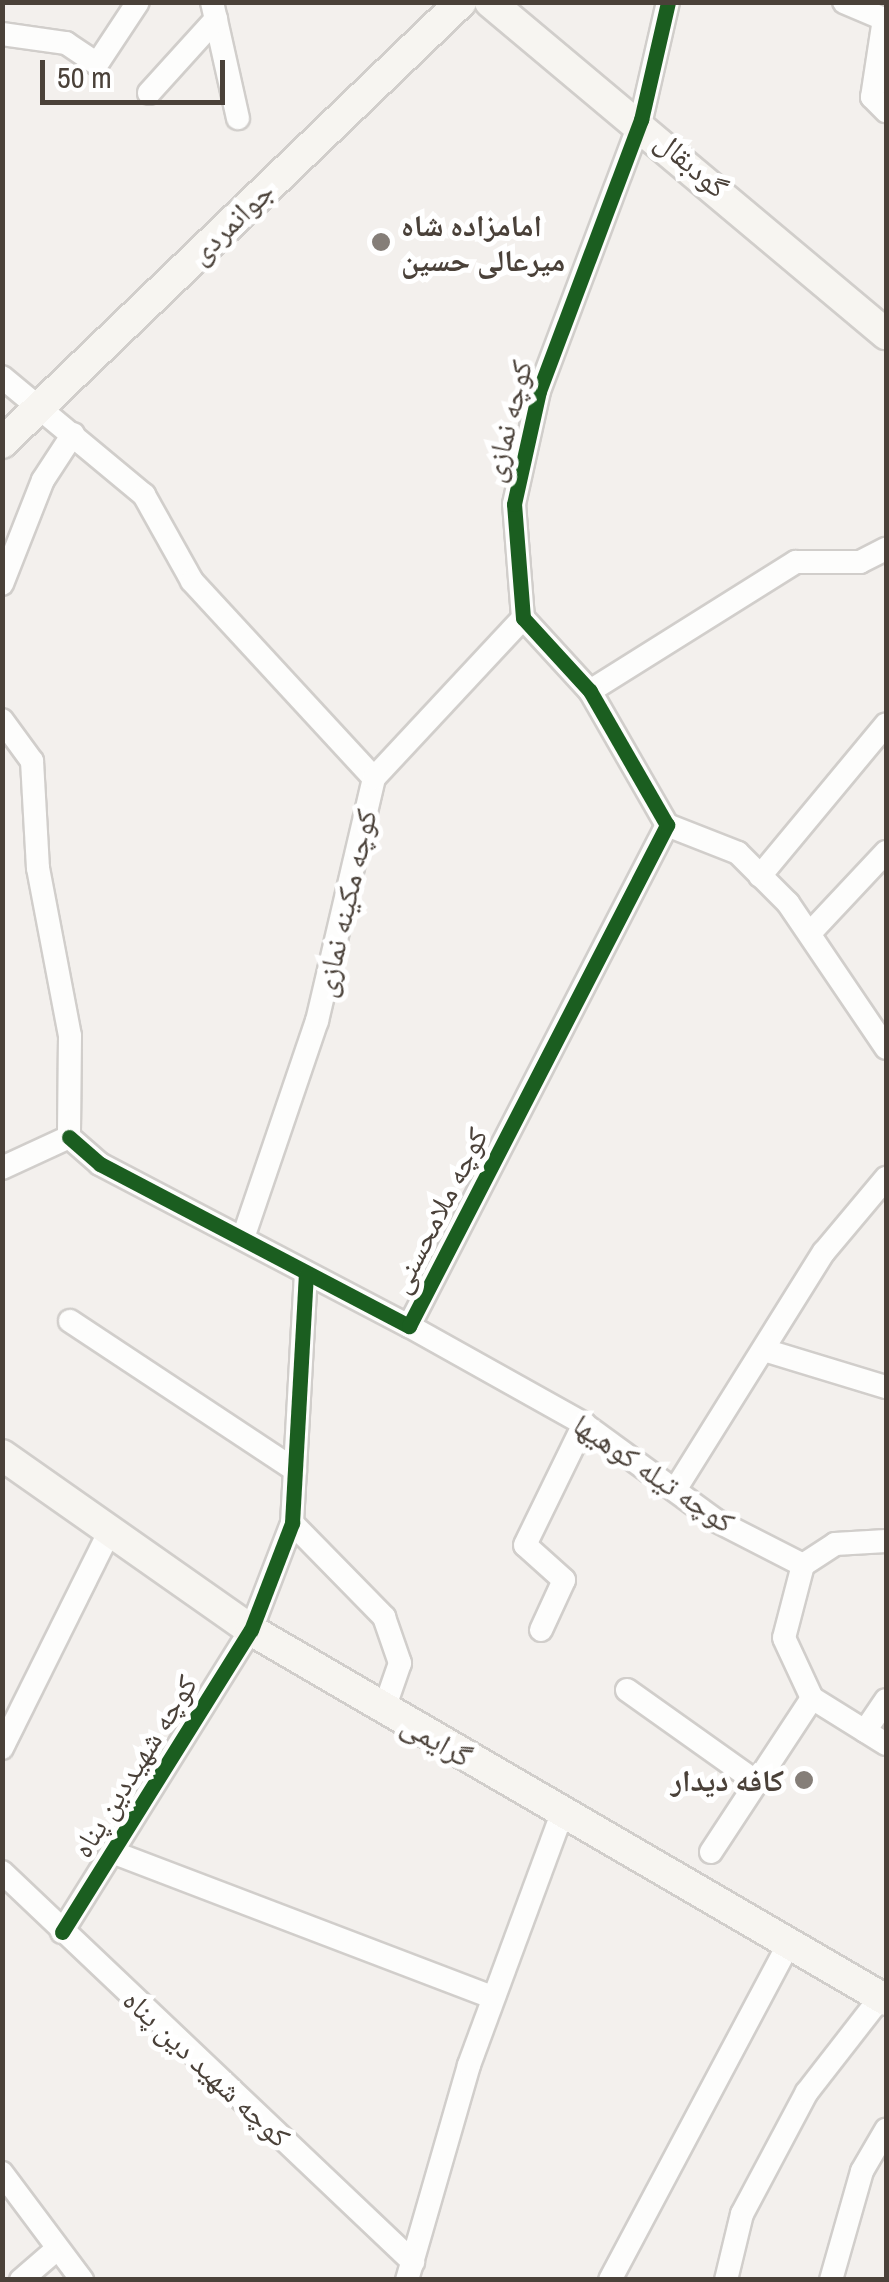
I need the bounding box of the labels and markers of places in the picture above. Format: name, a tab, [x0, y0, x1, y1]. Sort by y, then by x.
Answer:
place label: امامزاده شاه میرعالی حسین	[401, 207, 565, 278]
marker: امامزاده شاه میرعالی حسین	[370, 231, 392, 253]
place label: کافه دیدار	[671, 1762, 784, 1798]
marker: کافه دیدار	[793, 1769, 815, 1791]

